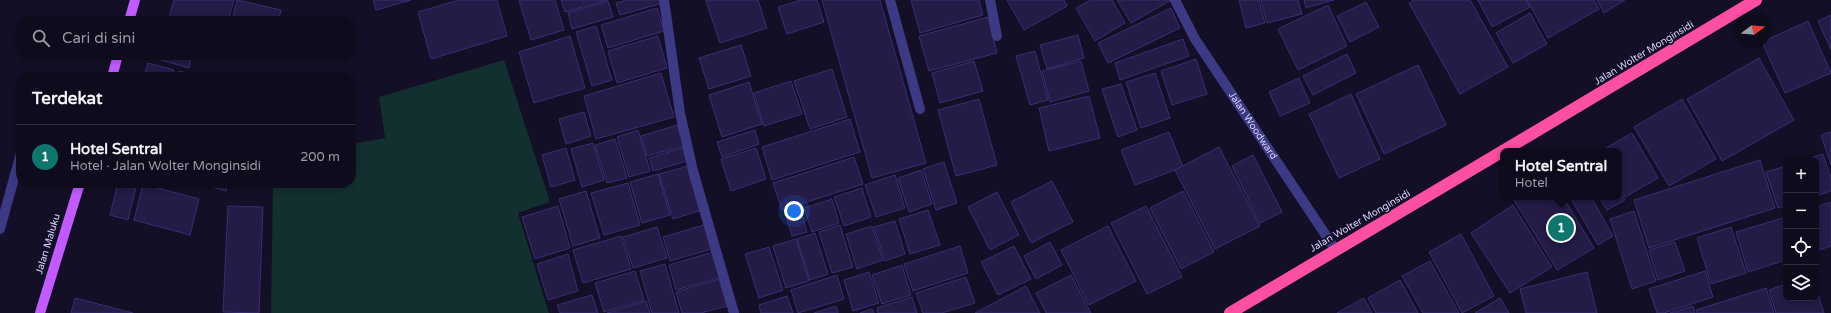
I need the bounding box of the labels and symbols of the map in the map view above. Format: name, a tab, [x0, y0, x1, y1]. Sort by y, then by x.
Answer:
north arrow	[1735, 12, 1771, 48]
street label: Jalan Wolter Monginsidi	[1592, 19, 1696, 87]
street label: Jalan Woodward	[1226, 90, 1280, 162]
street label: Jalan Wolter Monginsidi	[1308, 187, 1412, 255]
your location	[784, 201, 804, 221]
street label: Jalan Maluku	[33, 212, 63, 276]
pin: 1	[1548, 213, 1574, 243]

